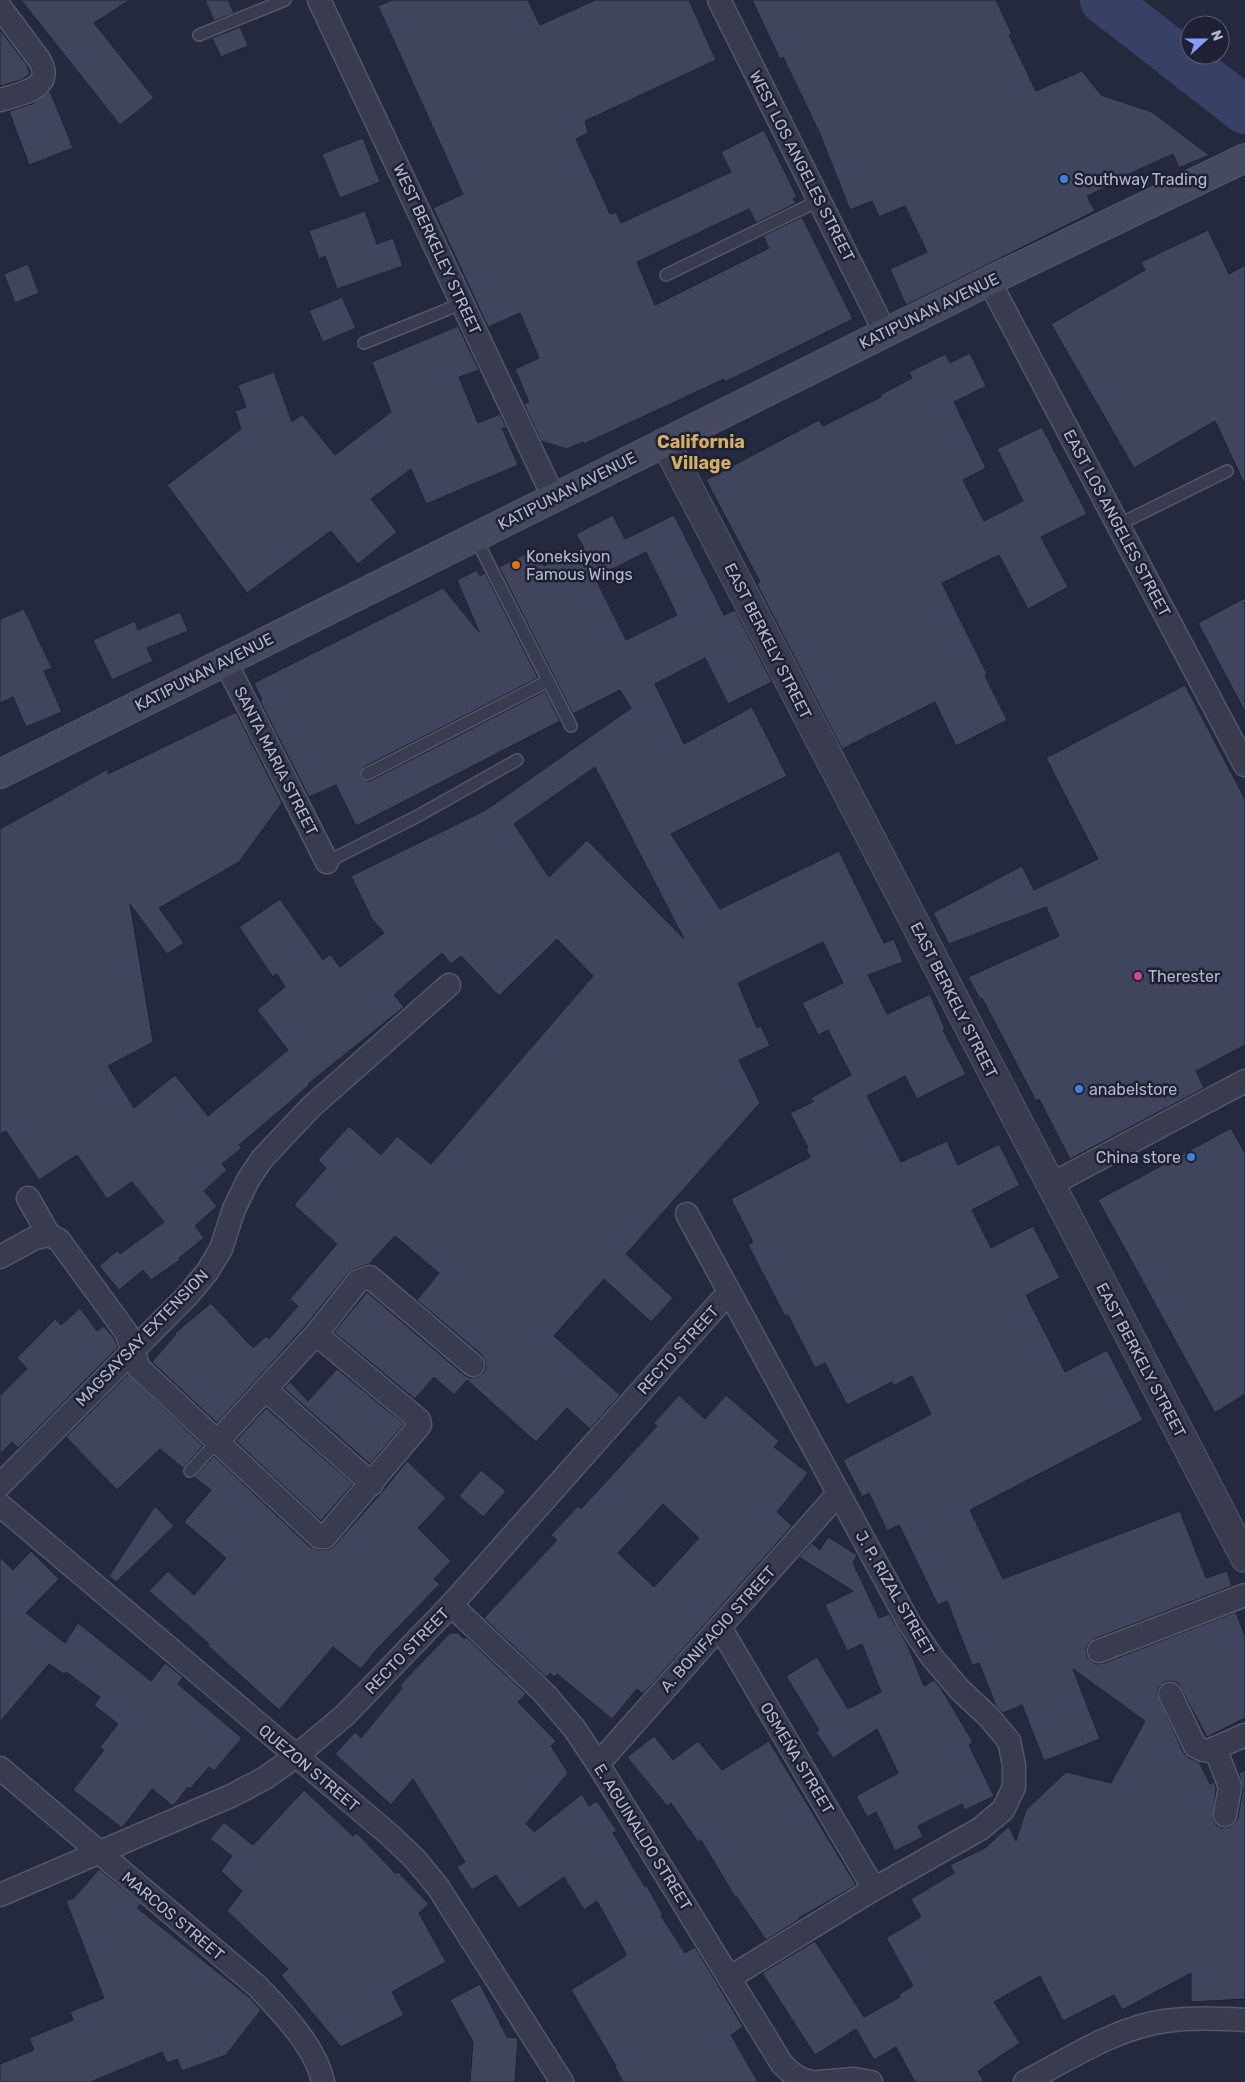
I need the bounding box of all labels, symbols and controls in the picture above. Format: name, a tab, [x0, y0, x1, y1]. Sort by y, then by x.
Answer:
north arrow	[1180, 15, 1230, 65]
text: N	[1207, 28, 1226, 43]
street label: WEST LOS ANGELES STREET	[746, 67, 858, 265]
street label: WEST BERKELEY STREET	[389, 161, 485, 337]
place label: Southway Trading	[1074, 170, 1207, 189]
marker: Southway Trading	[1058, 173, 1070, 185]
street label: KATIPUNAN AVENUE	[856, 269, 1002, 353]
street label: EAST LOS ANGELES STREET	[1059, 426, 1175, 620]
district label: California Village	[657, 431, 745, 474]
street label: KATIPUNAN AVENUE	[495, 448, 639, 534]
place label: Koneksiyon Famous Wings	[526, 547, 633, 584]
marker: Koneksiyon Famous Wings	[510, 559, 522, 571]
street label: EAST BERKELY STREET	[720, 560, 816, 722]
street label: KATIPUNAN AVENUE	[132, 629, 276, 715]
street label: SANTA MARIA STREET	[230, 683, 322, 839]
street label: EAST BERKELY STREET	[906, 919, 1002, 1081]
place label: Therester	[1148, 967, 1220, 986]
marker: Therester	[1132, 970, 1144, 982]
place label: anabelstore	[1089, 1080, 1177, 1099]
marker: anabelstore	[1073, 1083, 1085, 1095]
place label: China store	[1096, 1148, 1181, 1167]
marker: China store	[1185, 1151, 1197, 1163]
street label: MAGSAYSAY EXTENSION	[72, 1266, 212, 1410]
street label: EAST BERKELY STREET	[1092, 1279, 1190, 1441]
street label: RECTO STREET	[633, 1302, 723, 1398]
street label: J. P. RIZAL STREET	[852, 1527, 938, 1659]
street label: A. BONIFACIO STREET	[656, 1562, 780, 1696]
street label: RECTO STREET	[361, 1604, 453, 1698]
street label: OSMEÑA STREET	[756, 1699, 838, 1817]
street label: QUEZON STREET	[255, 1720, 363, 1816]
street label: E. AGUINALDO STREET	[590, 1760, 696, 1914]
street label: MARCOS STREET	[118, 1868, 228, 1964]

